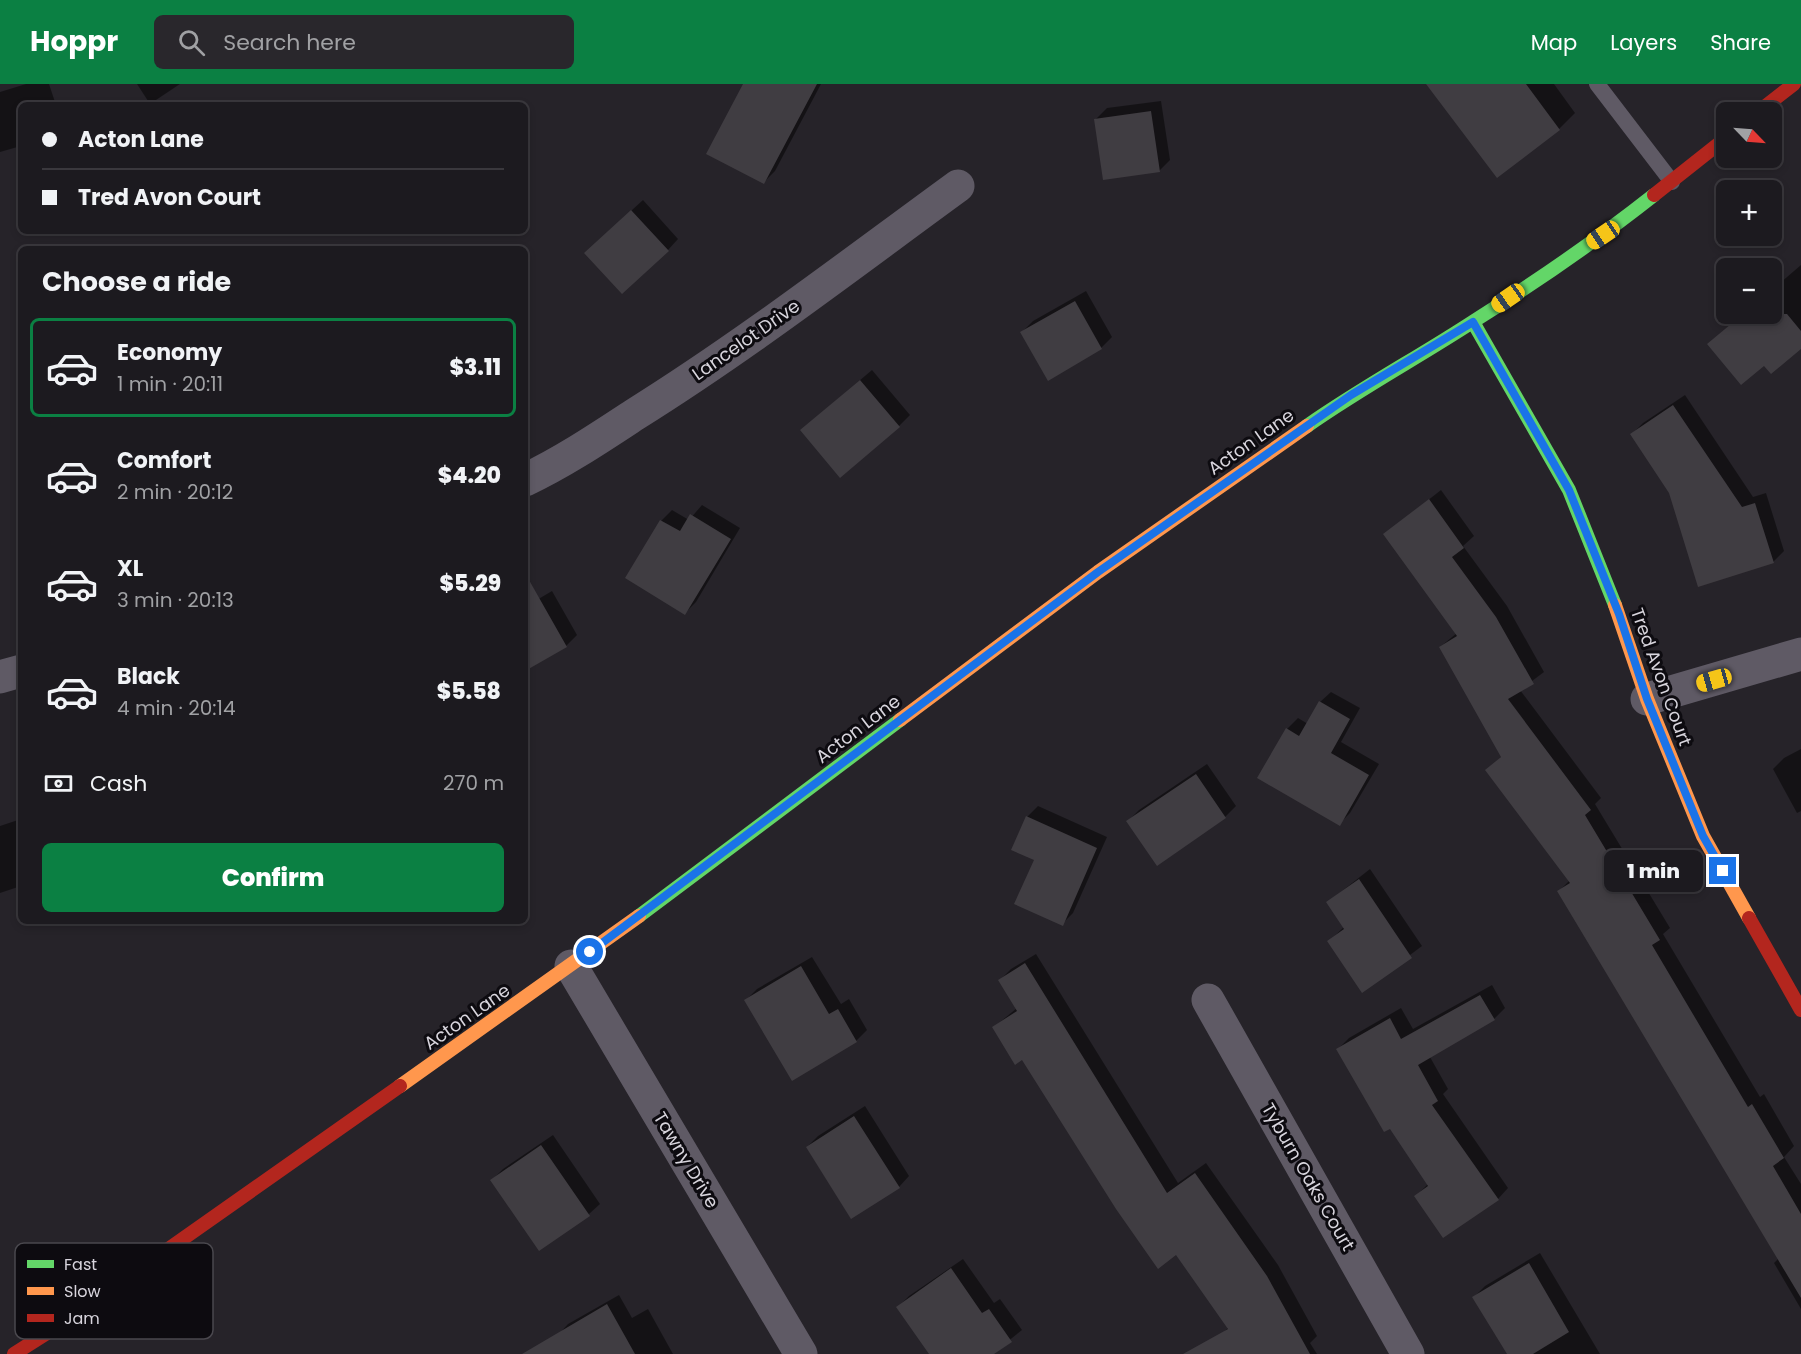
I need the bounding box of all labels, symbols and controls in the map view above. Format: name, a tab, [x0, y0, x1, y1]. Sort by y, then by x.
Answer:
search box	[154, 15, 574, 69]
text: Hoppr	[30, 22, 118, 61]
icon: search	[175, 26, 208, 59]
text: Search here	[223, 27, 356, 58]
text: Map	[1531, 28, 1577, 57]
text: Layers	[1610, 28, 1677, 57]
text: Share	[1710, 28, 1771, 57]
north arrow	[1716, 102, 1782, 168]
map controls	[1716, 102, 1782, 324]
text: Acton Lane	[78, 124, 204, 155]
button: +	[1716, 180, 1782, 246]
text: Tred Avon Court	[78, 182, 261, 213]
car	[1583, 217, 1623, 253]
button: −	[1716, 258, 1782, 324]
text: Choose a ride	[42, 263, 231, 300]
car	[1488, 280, 1528, 316]
street label: Lancelot Drive	[687, 293, 804, 386]
text: Economy	[117, 337, 222, 368]
icon: car	[45, 341, 99, 395]
text: $3.11	[449, 352, 501, 383]
text: 1 min · 20:11	[117, 370, 223, 398]
street label: Acton Lane	[1203, 403, 1299, 481]
text: Comfort	[117, 445, 211, 476]
icon: car	[45, 449, 99, 503]
text: $4.20	[438, 460, 501, 491]
text: 2 min · 20:12	[117, 478, 233, 506]
text: XL	[117, 553, 143, 584]
icon: car	[45, 557, 99, 611]
text: $5.29	[440, 568, 501, 599]
text: 3 min · 20:13	[117, 586, 234, 614]
street label: Tred Avon Court	[1625, 604, 1698, 749]
text: Black	[117, 661, 180, 692]
icon: car	[45, 665, 99, 719]
car	[1694, 666, 1734, 694]
text: $5.58	[437, 676, 501, 707]
street label: Acton Lane	[810, 688, 905, 769]
text: 4 min · 20:14	[117, 694, 235, 722]
icon: cash	[42, 767, 75, 800]
text: Cash	[90, 768, 147, 799]
text: 270 m	[443, 769, 504, 797]
button: Confirm	[42, 843, 504, 912]
callout: 1 min	[1603, 850, 1702, 892]
text: 1 min	[1627, 857, 1680, 885]
route end	[1709, 857, 1736, 884]
route start	[576, 938, 603, 965]
street label: Acton Lane	[419, 978, 515, 1056]
street label: Tyburn Oaks Court	[1256, 1098, 1361, 1255]
street label: Tawny Drive	[648, 1107, 725, 1213]
legend	[15, 1243, 213, 1339]
text: Fast	[64, 1253, 97, 1276]
text: Slow	[64, 1280, 101, 1303]
text: Jam	[64, 1307, 100, 1330]

